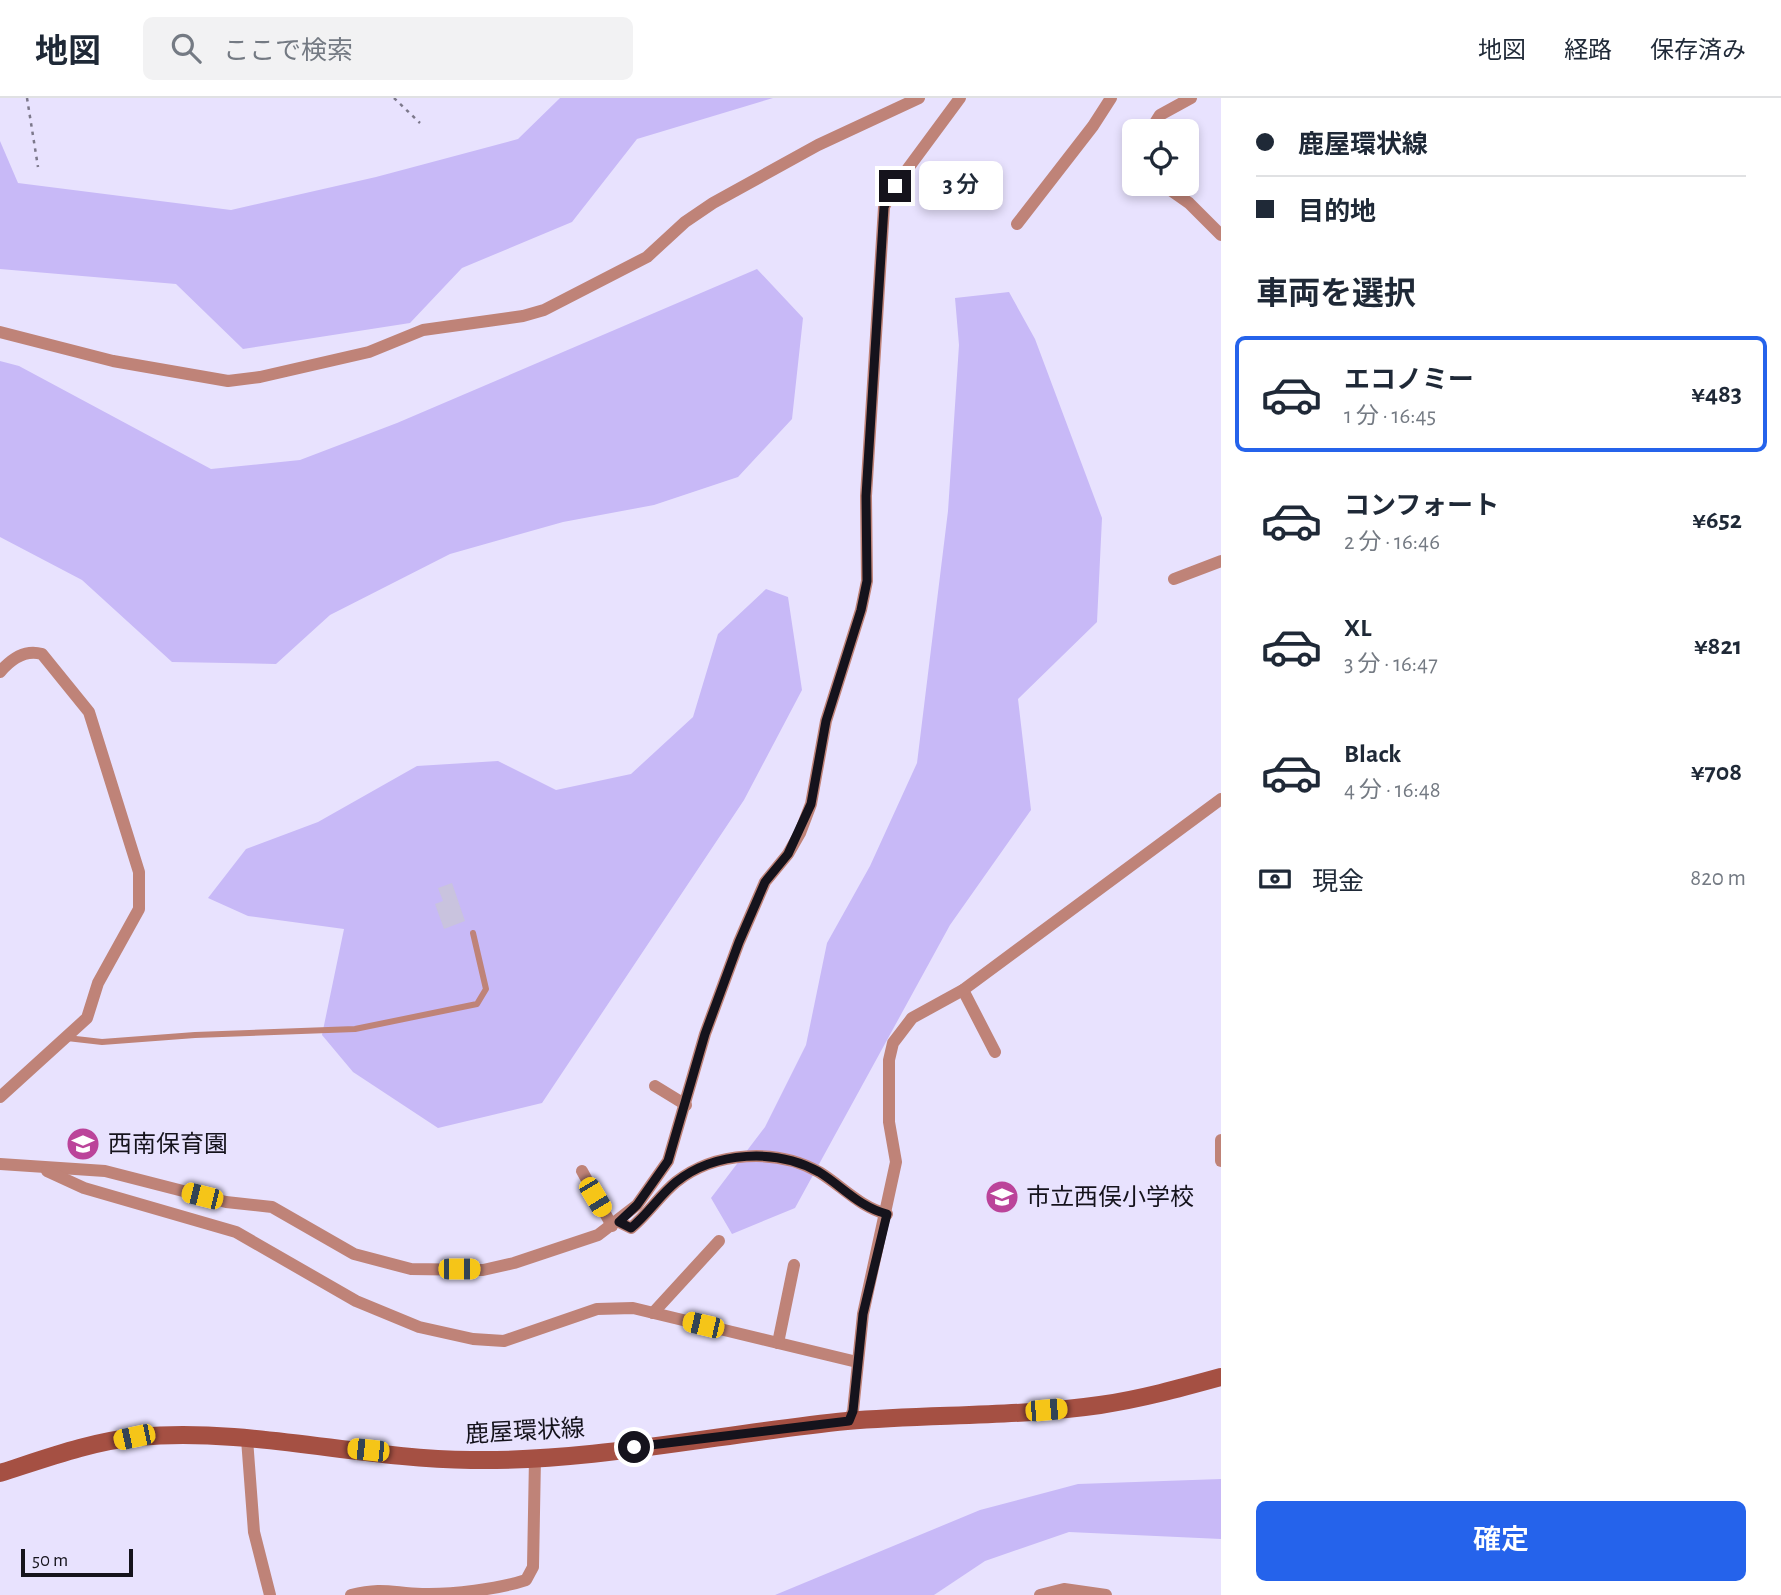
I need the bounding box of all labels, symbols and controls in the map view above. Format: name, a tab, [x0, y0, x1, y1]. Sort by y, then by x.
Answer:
search box	[143, 17, 633, 80]
icon: search	[167, 29, 205, 67]
text: 地図	[35, 36, 101, 69]
text: ここで検索	[223, 38, 353, 64]
text: 地図	[1478, 39, 1526, 63]
text: 経路	[1564, 39, 1612, 63]
text: 保存済み	[1650, 39, 1746, 63]
map controls	[1122, 119, 1199, 196]
button: locate	[1122, 119, 1199, 196]
text: 鹿屋環状線	[1298, 132, 1428, 158]
callout: 3 分	[920, 162, 1004, 210]
route end	[879, 170, 911, 202]
text: 3 分	[943, 174, 979, 197]
text: 目的地	[1298, 199, 1376, 225]
text: 車両を選択	[1256, 278, 1416, 310]
icon: car	[1260, 363, 1323, 426]
text: エコノミー	[1344, 367, 1474, 393]
text: ¥483	[1691, 381, 1742, 407]
text: 1 分 · 16:45	[1344, 405, 1436, 428]
icon: car	[1260, 489, 1323, 552]
text: コンフォート	[1344, 493, 1499, 519]
text: ¥652	[1692, 507, 1742, 533]
text: 2 分 · 16:46	[1344, 531, 1440, 554]
icon: car	[1260, 615, 1323, 678]
text: XL	[1344, 615, 1371, 641]
text: ¥821	[1694, 633, 1742, 659]
text: 3 分 · 16:47	[1344, 653, 1438, 676]
icon: car	[1260, 741, 1323, 804]
text: Black	[1344, 741, 1401, 767]
text: ¥708	[1691, 759, 1742, 785]
text: 4 分 · 16:48	[1344, 779, 1441, 802]
icon: cash	[1256, 860, 1294, 898]
text: 820 m	[1690, 867, 1746, 890]
text: 現金	[1312, 869, 1364, 895]
school or university icon: 西南保育園	[64, 1125, 102, 1163]
place label: 西南保育園	[108, 1131, 228, 1157]
car	[576, 1174, 615, 1220]
school or university icon: 市立西俣小学校	[983, 1178, 1021, 1216]
car	[180, 1181, 225, 1211]
place label: 市立西俣小学校	[1026, 1184, 1194, 1210]
car	[439, 1259, 481, 1280]
car	[681, 1310, 726, 1340]
car	[1025, 1398, 1068, 1422]
street label: 鹿屋環状線	[464, 1415, 586, 1447]
car	[112, 1422, 157, 1452]
route start	[618, 1431, 650, 1463]
car	[347, 1437, 390, 1463]
button: 確定	[1256, 1501, 1746, 1581]
scale bar	[21, 1546, 133, 1578]
text: 50 m	[32, 1551, 68, 1570]

